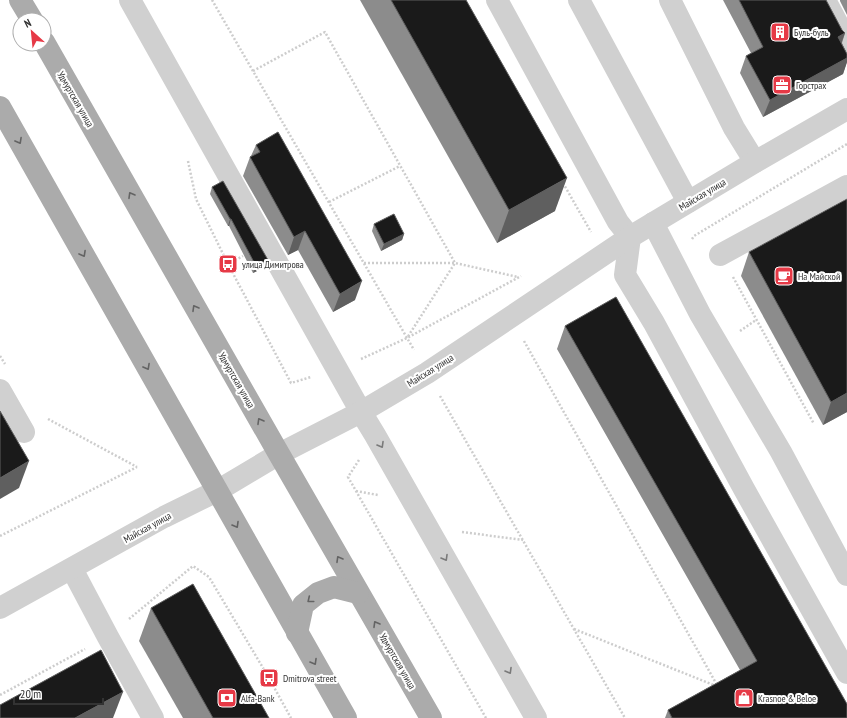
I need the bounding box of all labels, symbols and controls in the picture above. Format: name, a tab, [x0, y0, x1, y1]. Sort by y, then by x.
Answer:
north arrow	[12, 12, 52, 52]
text: N	[22, 15, 33, 31]
building icon: Буль-буль	[769, 21, 791, 43]
place label: Буль-буль	[794, 26, 829, 39]
street label: Удмуртская улица	[54, 69, 97, 129]
office icon: Горстрах	[771, 74, 793, 96]
place label: Горстрах	[796, 79, 826, 92]
one-way arrow	[15, 137, 22, 144]
street label: Майская улица	[676, 175, 728, 214]
one-way arrow	[128, 192, 135, 199]
one-way arrow	[79, 250, 86, 257]
bus stop icon: улица Димитрова	[217, 253, 239, 275]
place label: улица Димитрова	[242, 258, 304, 271]
cafe icon: На Майской	[773, 265, 795, 287]
place label: На Майской	[798, 270, 840, 283]
one-way arrow	[193, 305, 200, 312]
street label: Удмуртская улица	[215, 350, 258, 410]
street label: Майская улица	[404, 351, 456, 390]
one-way arrow	[142, 363, 150, 370]
one-way arrow	[257, 418, 264, 425]
one-way arrow	[376, 441, 383, 448]
street label: Майская улица	[121, 509, 173, 546]
one-way arrow	[231, 520, 239, 528]
one-way arrow	[440, 554, 447, 561]
one-way arrow	[336, 556, 343, 563]
one-way arrow	[307, 595, 314, 602]
one-way arrow	[374, 621, 381, 628]
street label: Удмуртская улица	[376, 631, 419, 691]
one-way arrow	[309, 658, 316, 665]
bus stop icon: Dmitrova street	[258, 667, 280, 689]
one-way arrow	[505, 667, 512, 674]
place label: Dmitrova street	[283, 672, 337, 685]
scale bar	[14, 680, 103, 706]
text: 20 m	[20, 686, 41, 701]
bank icon: Alfa-Bank	[216, 687, 238, 709]
shop icon: Krasnoe & Beloe	[733, 687, 755, 709]
place label: Alfa-Bank	[241, 692, 275, 705]
place label: Krasnoe & Beloe	[758, 692, 816, 705]

